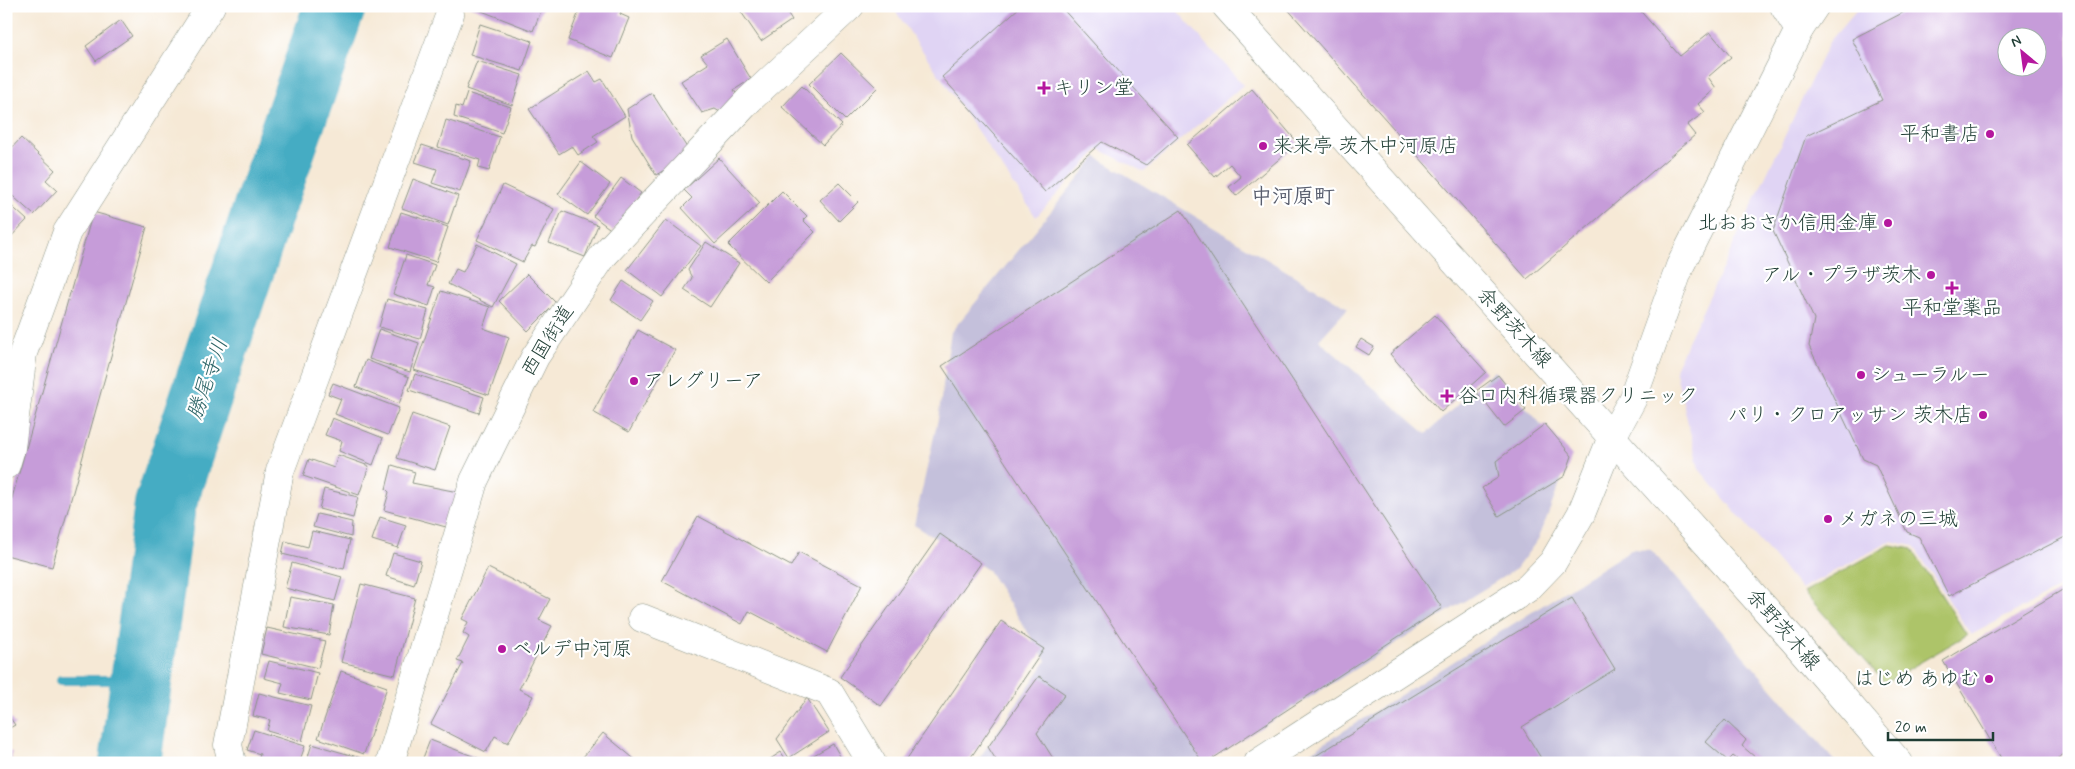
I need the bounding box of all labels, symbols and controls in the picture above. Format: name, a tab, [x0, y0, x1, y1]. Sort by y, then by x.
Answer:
north arrow	[1998, 28, 2048, 78]
text: N	[2008, 31, 2025, 52]
place label: キリン堂	[1054, 75, 1134, 102]
marker: キリン堂	[1038, 82, 1050, 94]
place label: 平和書店	[1900, 121, 1980, 148]
marker: 平和書店	[1984, 128, 1996, 140]
place label: 来来亭 茨木中河原店	[1273, 133, 1458, 160]
marker: 来来亭 茨木中河原店	[1257, 140, 1269, 152]
district label: 中河原町	[1251, 183, 1335, 211]
place label: 北おおさか信用金庫	[1698, 210, 1878, 237]
marker: 北おおさか信用金庫	[1882, 217, 1894, 229]
place label: アル・プラザ茨木	[1762, 262, 1921, 289]
marker: アル・プラザ茨木	[1925, 269, 1937, 281]
street label: 余野茨木線	[1471, 282, 1557, 374]
marker: 平和堂薬品	[1946, 282, 1958, 294]
place label: 平和堂薬品	[1902, 295, 2002, 322]
street label: 西国街道	[515, 300, 581, 382]
water label: 勝尾寺川	[181, 335, 235, 423]
place label: シューラルー	[1871, 362, 1990, 389]
place label: アレグリーア	[644, 368, 764, 395]
marker: シューラルー	[1855, 369, 1867, 381]
marker: アレグリーア	[628, 375, 640, 387]
place label: 谷口内科循環器クリニック	[1458, 383, 1698, 410]
marker: 谷口内科循環器クリニック	[1440, 389, 1454, 403]
place label: パリ・クロアッサン 茨木店	[1728, 402, 1973, 429]
marker: パリ・クロアッサン 茨木店	[1977, 409, 1989, 421]
place label: メガネの三城	[1838, 506, 1958, 533]
marker: メガネの三城	[1822, 513, 1834, 525]
street label: 余野茨木線	[1740, 583, 1826, 677]
place label: ベルデ中河原	[512, 636, 632, 663]
marker: ベルデ中河原	[496, 643, 508, 655]
place label: はじめ あゆむ	[1854, 666, 1979, 693]
marker: はじめ あゆむ	[1983, 673, 1995, 685]
scale bar	[1888, 709, 1992, 741]
text: 20 m	[1895, 718, 1927, 738]

